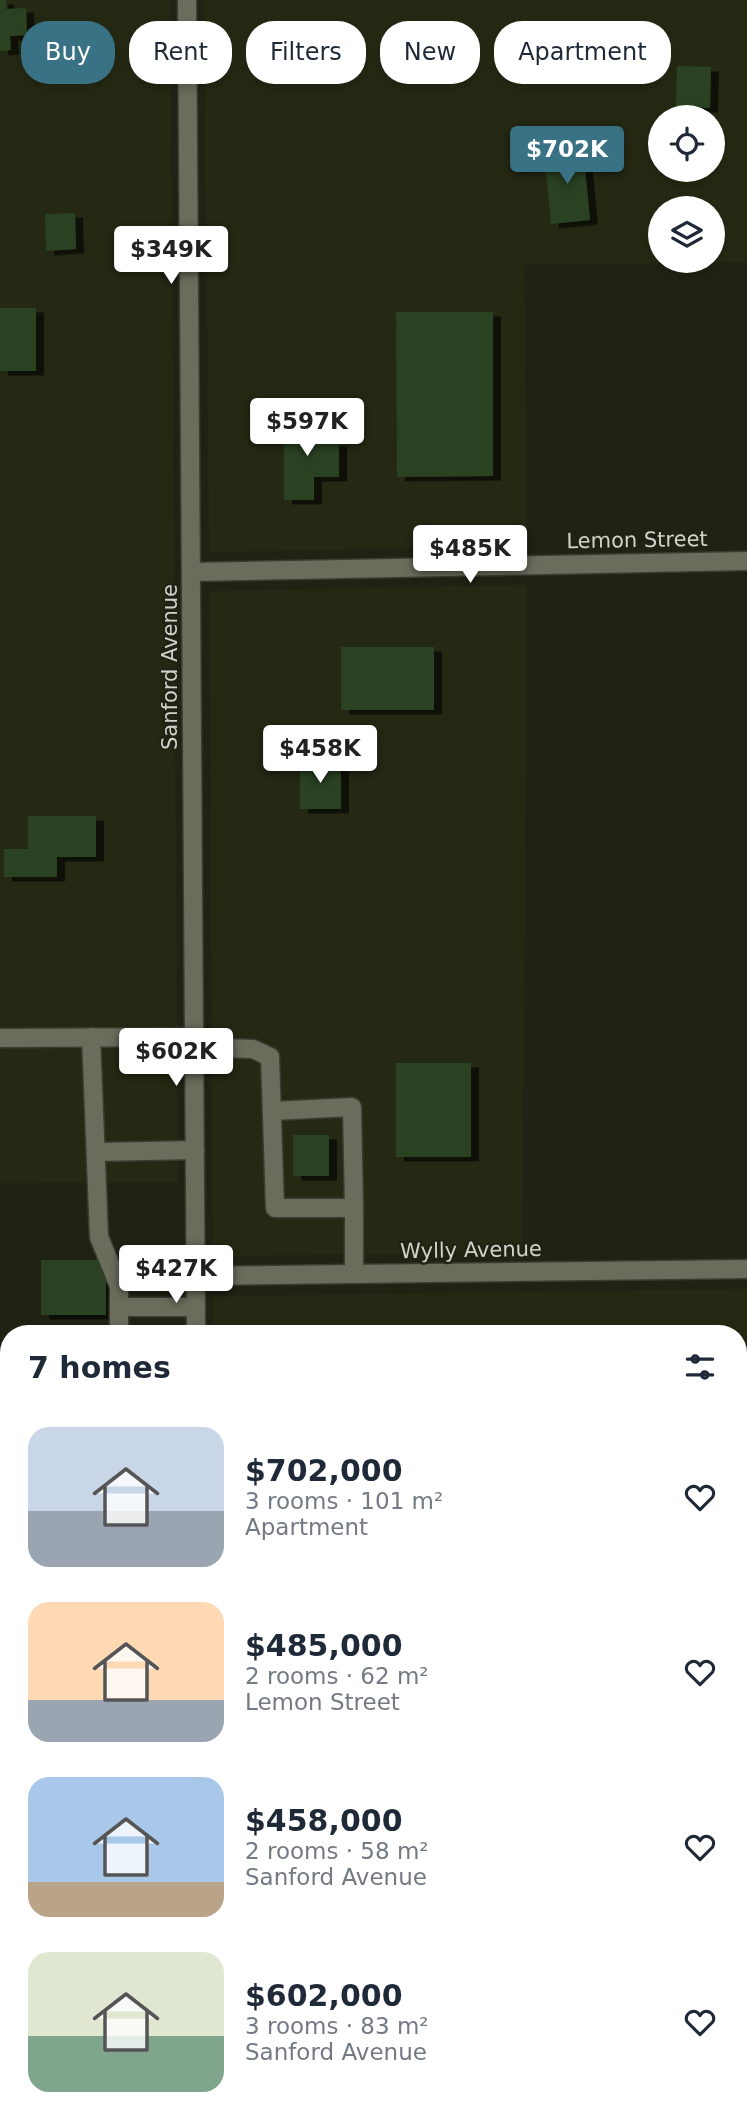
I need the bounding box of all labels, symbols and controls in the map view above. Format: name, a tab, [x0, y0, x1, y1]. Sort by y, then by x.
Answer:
chip: Buy	[21, 21, 115, 84]
chip: Rent	[129, 21, 232, 84]
chip: Filters	[246, 21, 366, 84]
chip: New	[380, 21, 480, 84]
chip: Apartment	[494, 21, 671, 84]
map controls	[648, 105, 725, 273]
button: locate	[648, 105, 725, 182]
pin: $702K	[518, 127, 616, 186]
text: $702K	[526, 136, 608, 162]
button: layers	[648, 196, 725, 273]
pin: $349K	[122, 226, 220, 286]
text: $349K	[130, 236, 212, 262]
pin: $597K	[258, 398, 356, 458]
text: $597K	[266, 408, 348, 434]
pin: $485K	[421, 526, 519, 585]
street label: Lemon Street	[566, 527, 708, 553]
text: $485K	[429, 535, 511, 561]
street label: Sanford Avenue	[158, 584, 182, 750]
pin: $458K	[271, 726, 369, 785]
text: $458K	[279, 735, 361, 761]
pin: $602K	[127, 1028, 225, 1088]
text: $602K	[135, 1038, 217, 1064]
street label: Wylly Avenue	[400, 1237, 542, 1263]
pin: $427K	[127, 1246, 225, 1305]
text: $427K	[135, 1255, 217, 1281]
icon: filters	[681, 1348, 719, 1386]
text: 7 homes	[28, 1350, 171, 1385]
text: $702,000	[245, 1453, 403, 1488]
icon: home	[84, 1455, 168, 1539]
icon: heart	[681, 1478, 719, 1516]
text: 3 rooms · 101 m²	[245, 1488, 443, 1514]
text: Apartment	[245, 1514, 368, 1540]
text: $485,000	[245, 1628, 403, 1663]
icon: home	[84, 1630, 168, 1714]
icon: heart	[681, 1653, 719, 1691]
text: 2 rooms · 62 m²	[245, 1663, 429, 1689]
text: Lemon Street	[245, 1689, 400, 1715]
text: $458,000	[245, 1803, 403, 1838]
icon: home	[84, 1805, 168, 1889]
icon: heart	[681, 1828, 719, 1866]
text: 2 rooms · 58 m²	[245, 1838, 429, 1864]
text: Sanford Avenue	[245, 1864, 427, 1890]
text: $602,000	[245, 1978, 403, 2013]
icon: home	[84, 1980, 168, 2064]
icon: heart	[681, 2003, 719, 2041]
text: 3 rooms · 83 m²	[245, 2013, 429, 2039]
text: Sanford Avenue	[245, 2039, 427, 2065]

